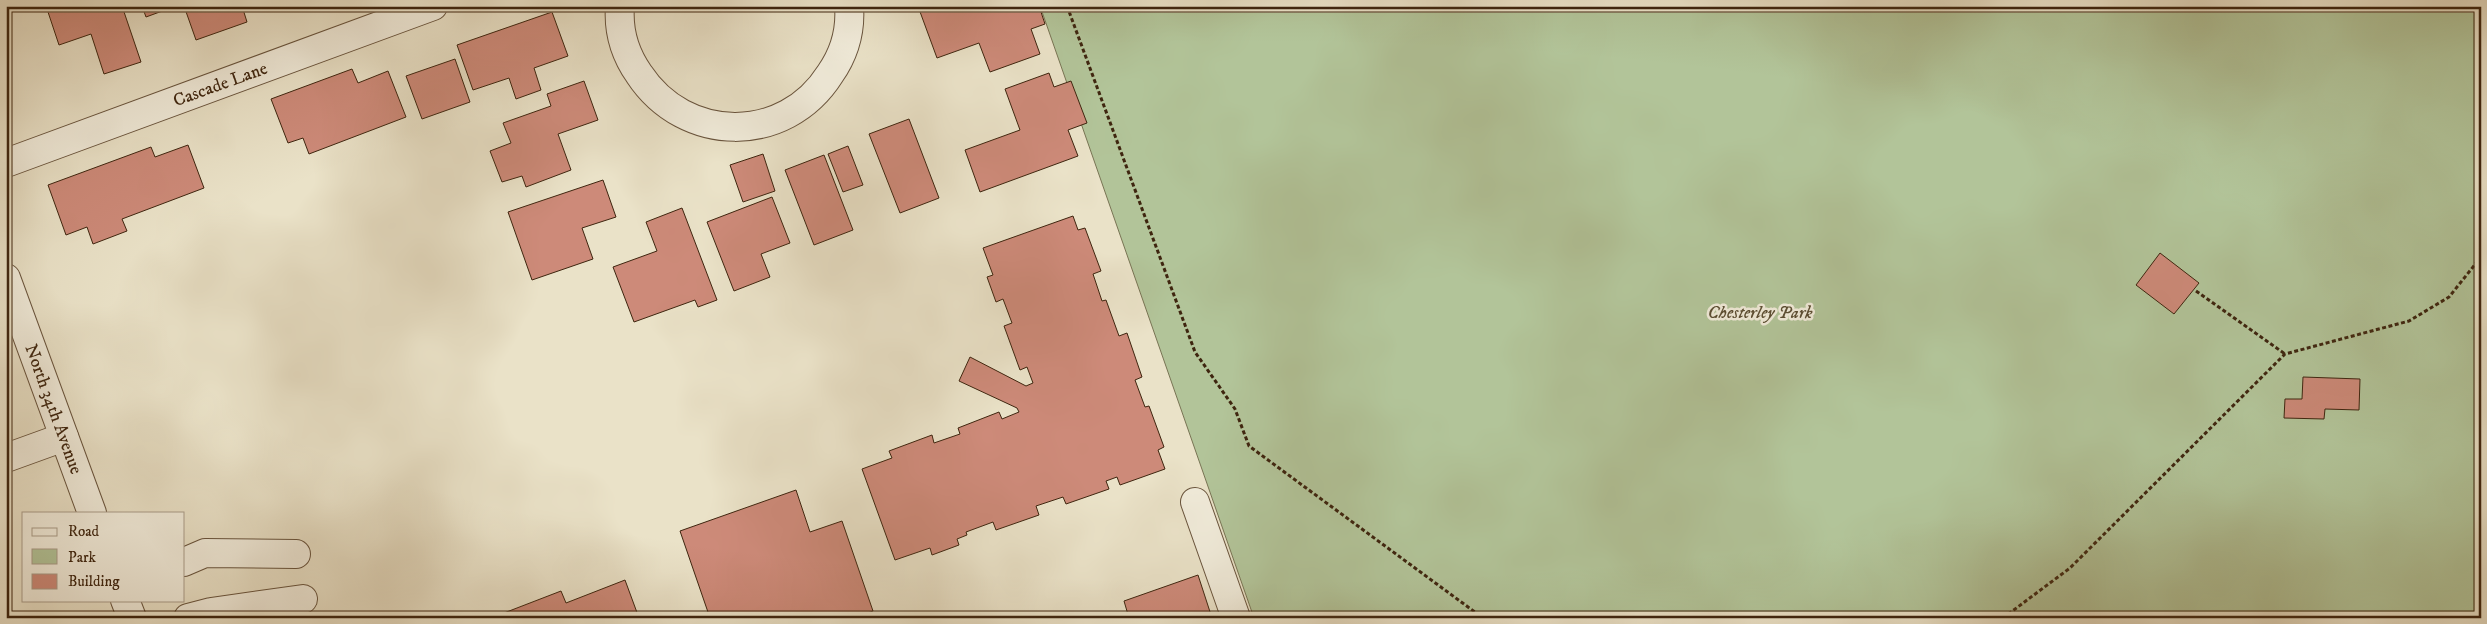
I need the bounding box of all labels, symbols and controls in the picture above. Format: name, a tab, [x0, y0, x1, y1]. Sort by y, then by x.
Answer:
street label: Cascade Lane	[170, 58, 271, 112]
park label: Chesterley Park	[1707, 302, 1813, 324]
street label: North 34th Avenue	[19, 341, 87, 477]
legend	[22, 512, 185, 602]
text: Road	[68, 522, 100, 541]
text: Park	[68, 548, 97, 567]
text: Building	[68, 572, 120, 591]

